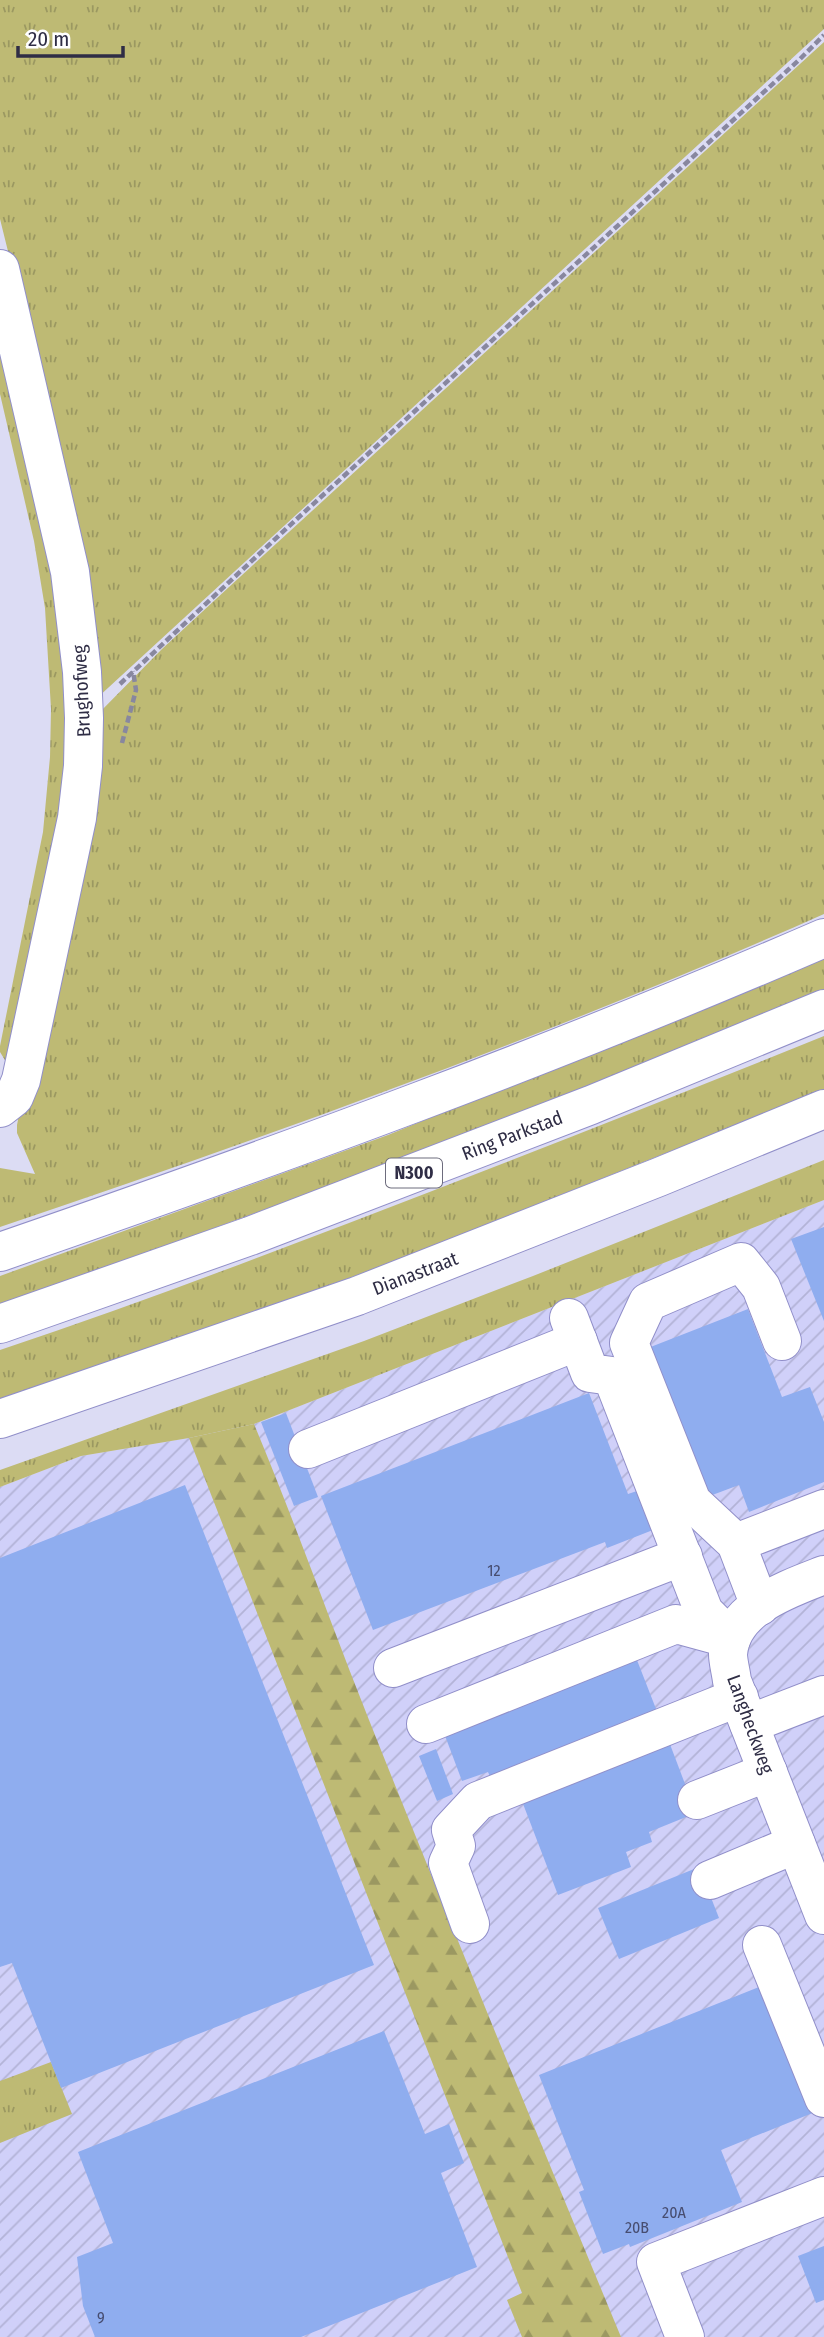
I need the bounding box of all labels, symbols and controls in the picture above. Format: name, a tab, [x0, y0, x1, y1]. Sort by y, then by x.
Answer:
scale bar	[18, 14, 122, 58]
text: 20 m	[28, 26, 69, 52]
street label: Brughofweg	[68, 644, 95, 738]
street label: Ring Parkstad	[459, 1106, 566, 1165]
road number: N300	[386, 1158, 442, 1188]
street label: Dianastraat	[369, 1246, 462, 1300]
house number: 12	[487, 1561, 501, 1580]
street label: Langheckweg	[722, 1672, 779, 1777]
house number: 20A	[662, 2203, 686, 2222]
house number: 20B	[625, 2218, 649, 2237]
house number: 9	[97, 2308, 105, 2327]

